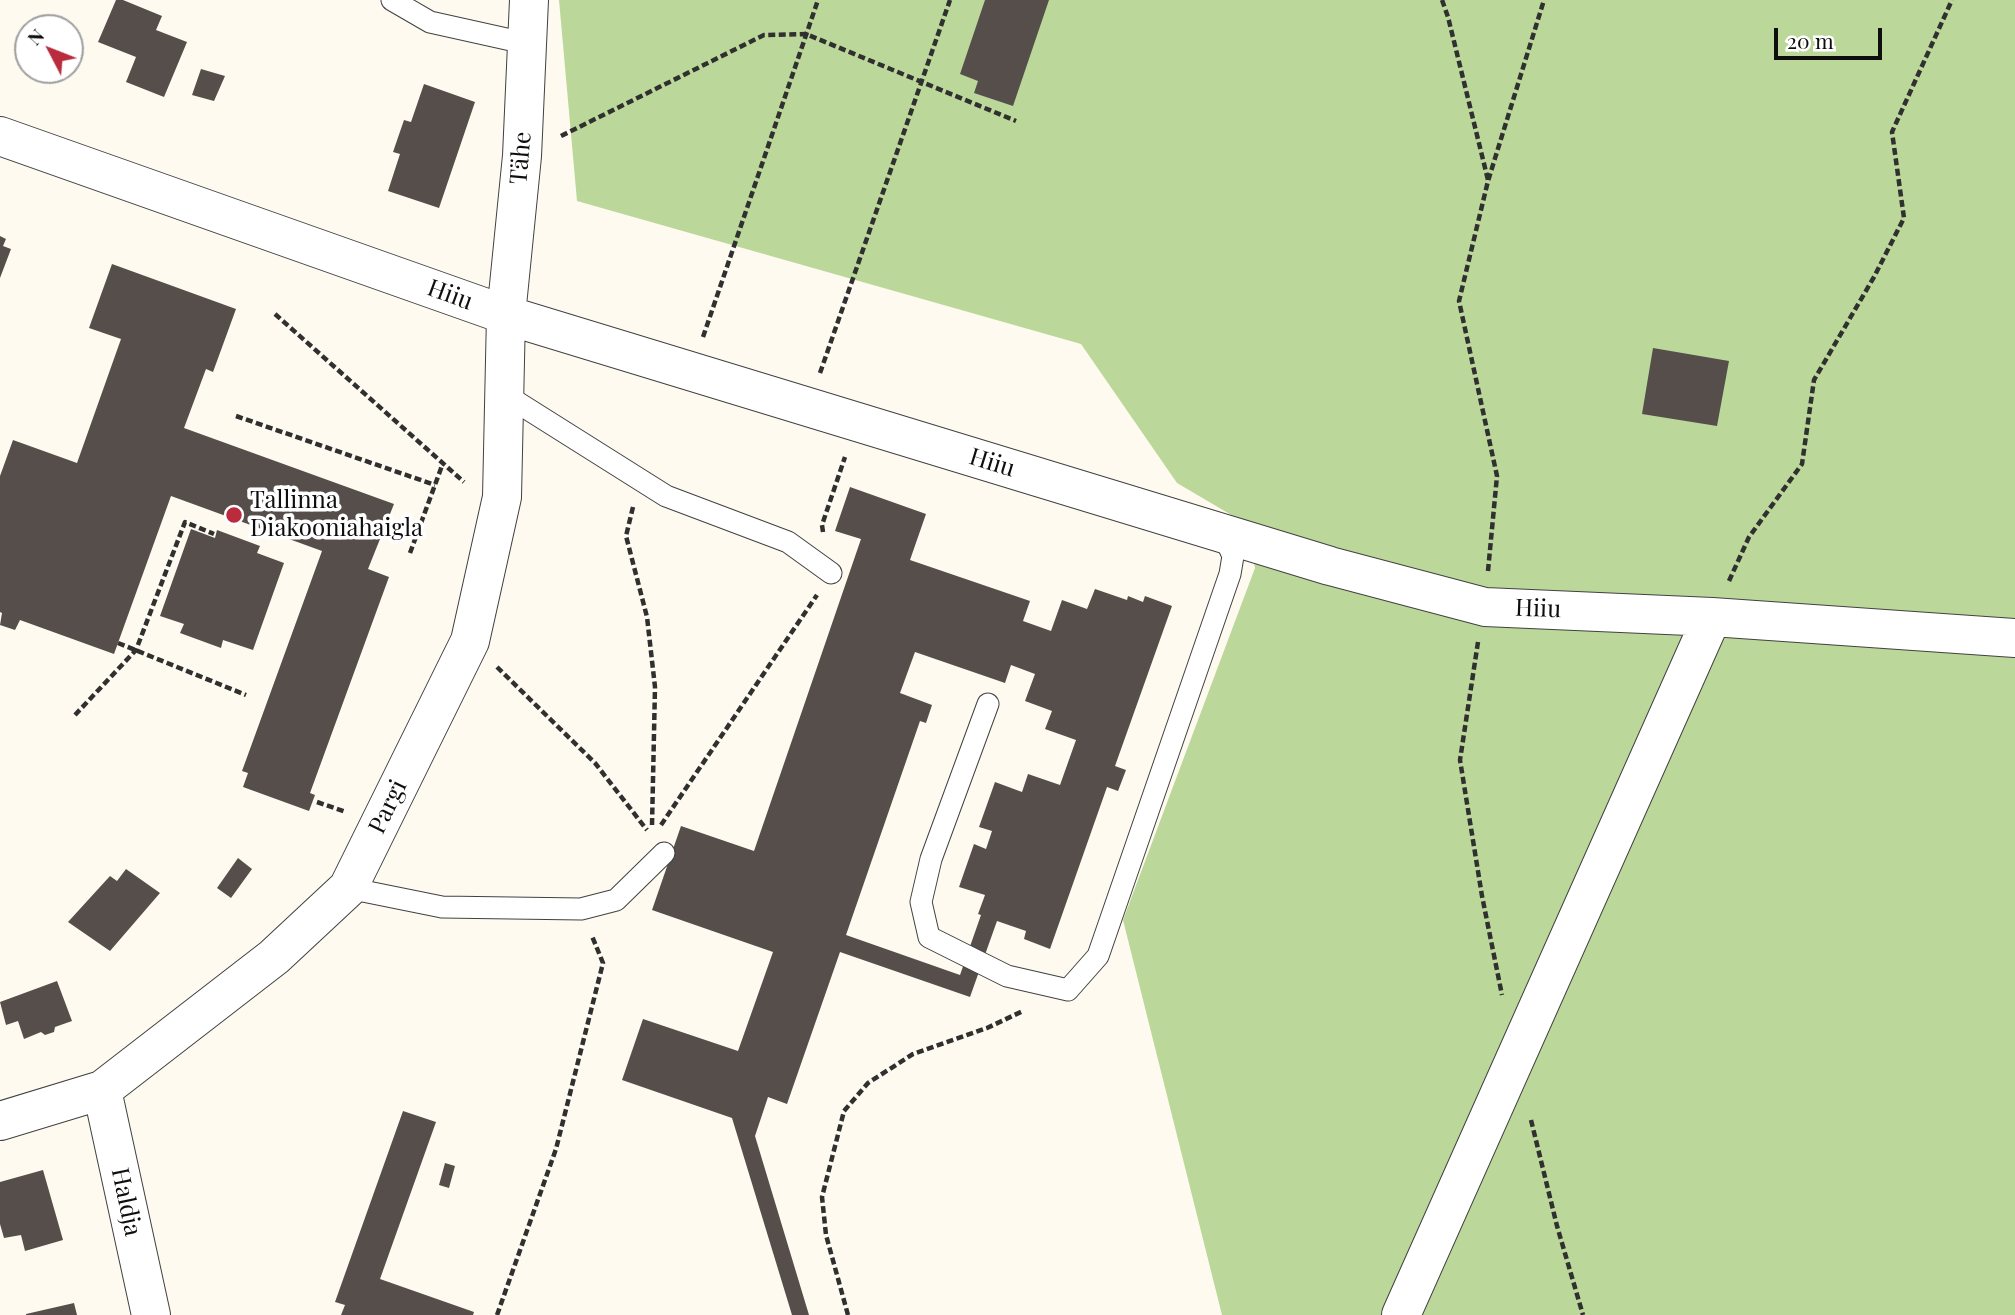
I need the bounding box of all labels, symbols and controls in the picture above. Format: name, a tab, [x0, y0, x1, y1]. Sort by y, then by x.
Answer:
north arrow	[14, 14, 84, 84]
scale bar	[1777, 14, 1885, 58]
text: N	[21, 22, 49, 50]
text: 20 m	[1787, 26, 1834, 54]
street label: Tähe	[504, 130, 538, 186]
street label: Hiiu	[423, 274, 477, 316]
street label: Hiiu	[966, 442, 1018, 484]
place label: Tallinna Diakooniahaigla	[250, 487, 423, 543]
marker: Tallinna Diakooniahaigla	[224, 505, 244, 525]
street label: Hiiu	[1514, 594, 1562, 624]
street label: Pargi	[363, 775, 413, 839]
street label: Haldja	[105, 1165, 147, 1239]

